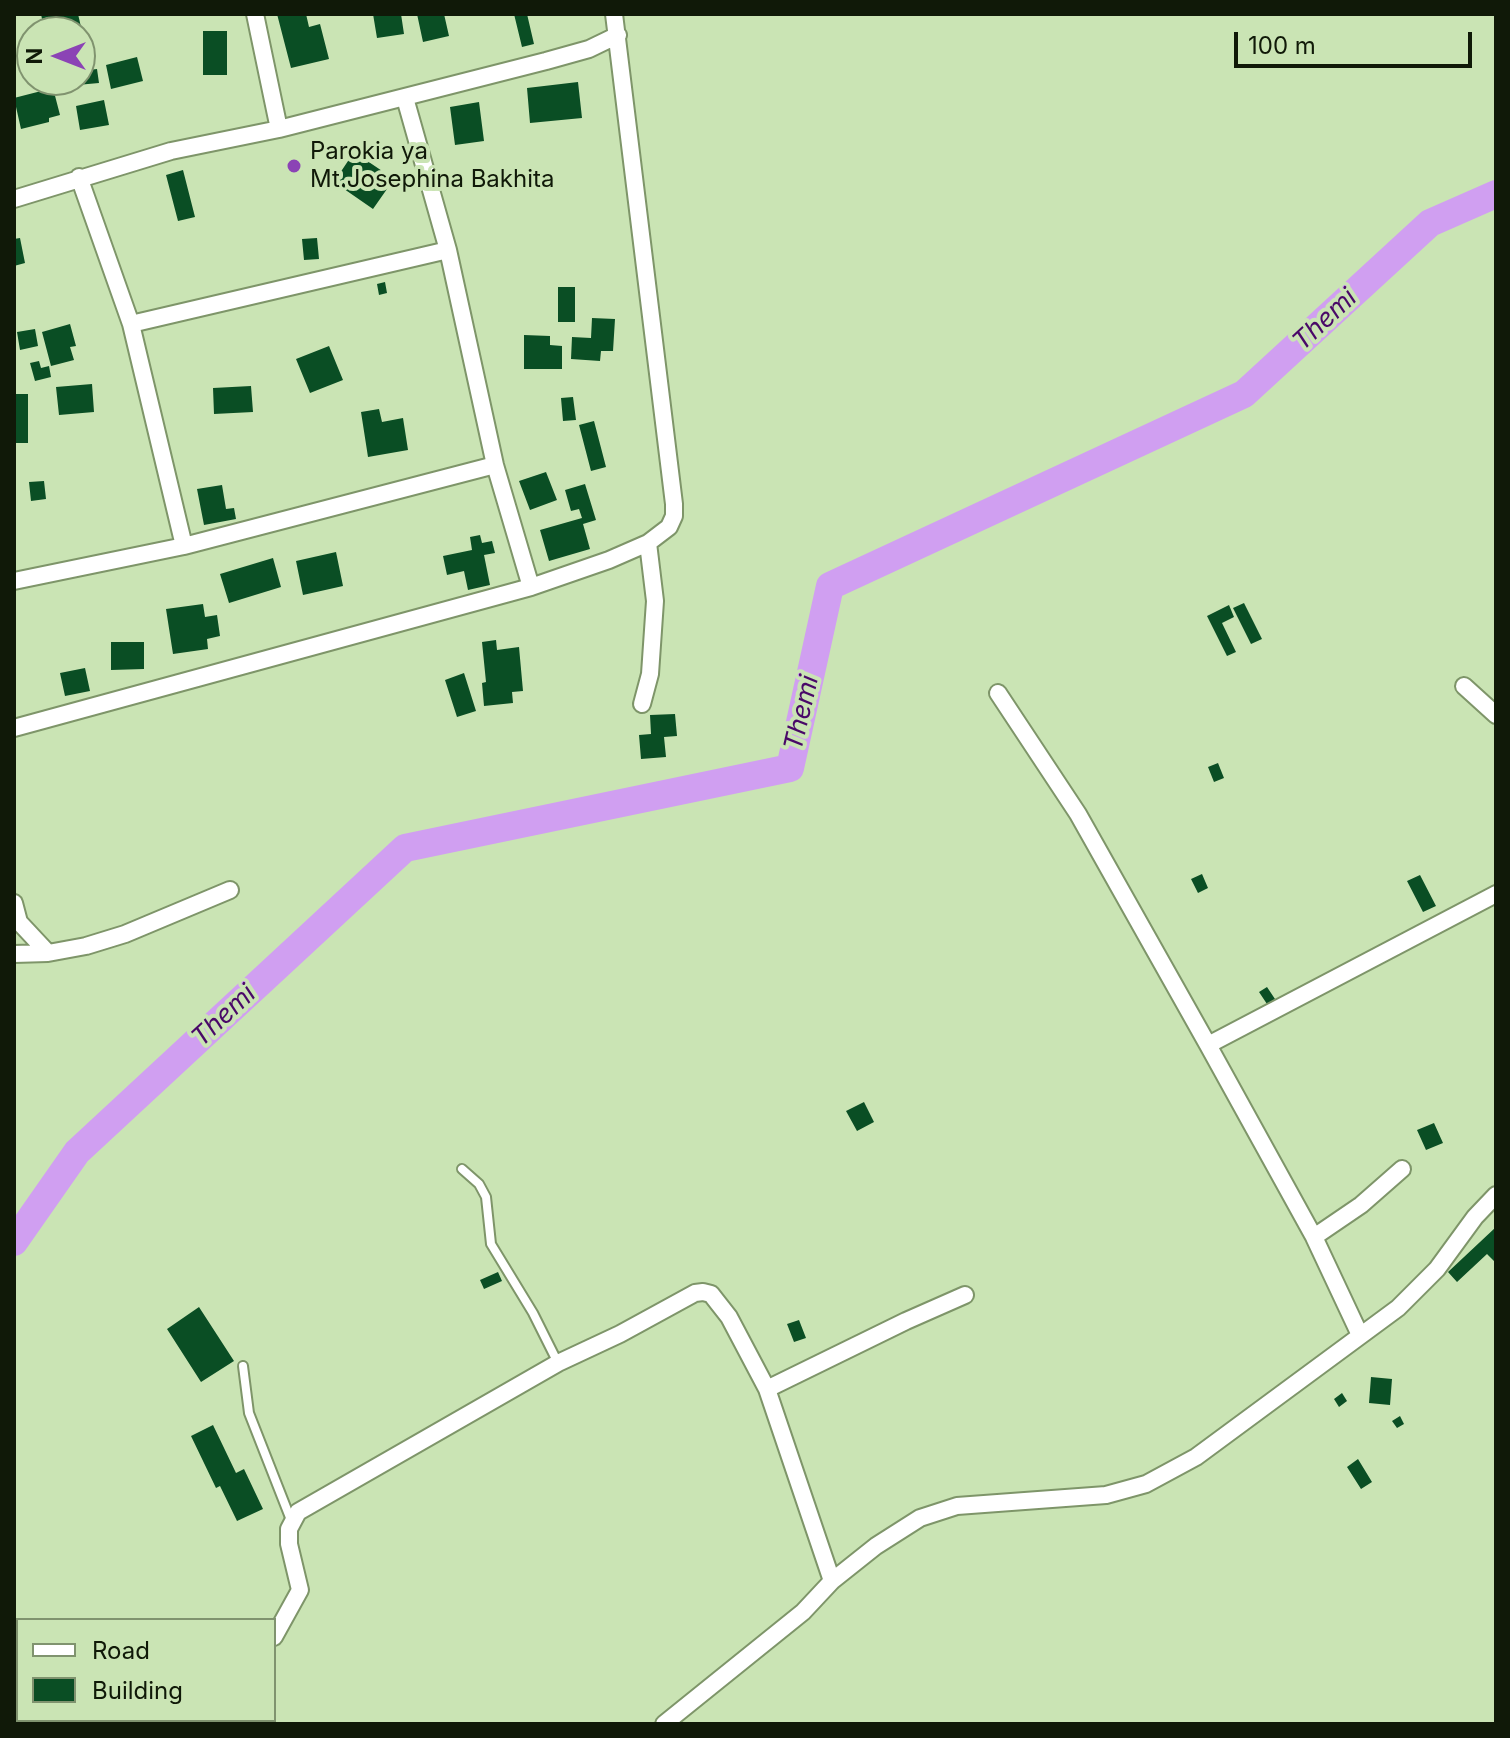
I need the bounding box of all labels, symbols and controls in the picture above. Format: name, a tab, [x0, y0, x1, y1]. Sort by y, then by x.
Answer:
north arrow	[16, 16, 96, 96]
scale bar	[1238, 16, 1476, 66]
text: 100 m	[1248, 31, 1316, 60]
text: N	[21, 48, 47, 64]
place label: Parokia ya Mt.Josephina Bakhita	[310, 138, 554, 194]
marker: Parokia ya Mt.Josephina Bakhita	[285, 157, 303, 175]
water label: Themi	[1286, 283, 1364, 357]
water label: Themi	[778, 672, 826, 754]
water label: Themi	[185, 979, 263, 1053]
legend	[16, 1618, 276, 1722]
text: Road	[92, 1636, 150, 1665]
text: Building	[92, 1676, 183, 1705]

